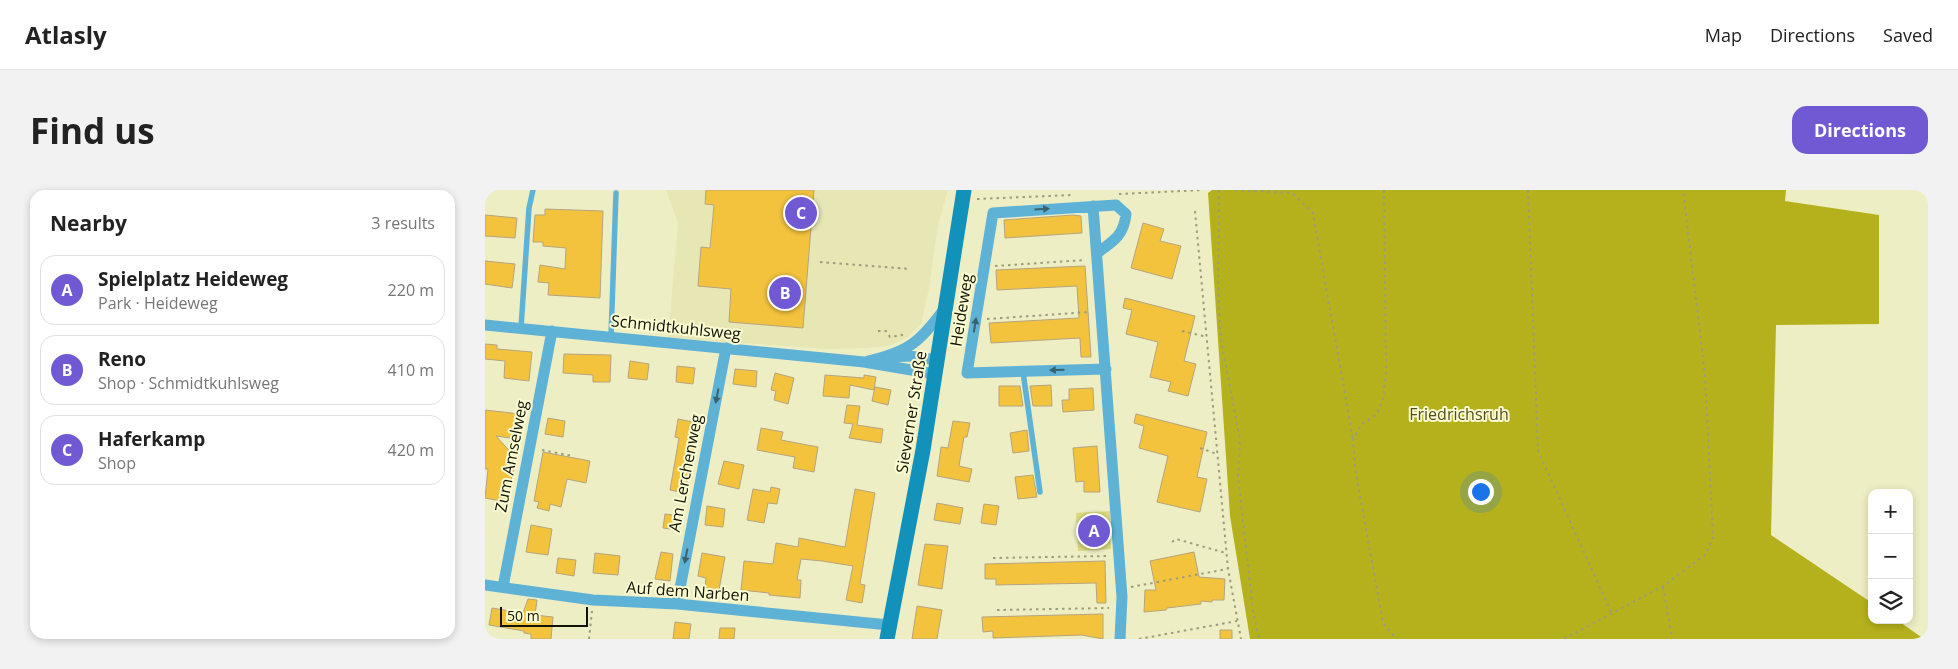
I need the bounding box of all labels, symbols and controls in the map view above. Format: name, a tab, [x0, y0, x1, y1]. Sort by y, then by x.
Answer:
text: Atlasly	[25, 18, 107, 51]
text: Map	[1705, 23, 1742, 47]
text: Directions	[1770, 23, 1855, 47]
text: Saved	[1883, 23, 1933, 47]
button: Directions	[1792, 106, 1928, 154]
text: Find us	[30, 107, 155, 154]
pin: C	[785, 194, 817, 232]
one-way arrow	[1034, 205, 1050, 213]
text: Nearby	[50, 209, 127, 237]
text: 3 results	[371, 212, 435, 234]
text: Spielplatz Heideweg	[98, 266, 288, 292]
street label: Heideweg	[944, 272, 978, 348]
pin: B	[769, 274, 801, 312]
text: A	[61, 279, 73, 301]
text: 220 m	[388, 279, 434, 301]
text: Park · Heideweg	[98, 292, 218, 314]
street label: Schmidtkuhlsweg	[610, 309, 742, 345]
one-way arrow	[971, 317, 979, 333]
text: Reno	[98, 346, 146, 372]
street label: Sieverner Straße	[890, 349, 932, 475]
text: B	[62, 359, 72, 381]
text: 410 m	[388, 359, 434, 381]
one-way arrow	[1049, 367, 1065, 375]
text: Shop · Schmidtkuhlsweg	[98, 372, 279, 394]
one-way arrow	[712, 388, 720, 404]
street label: Zum Amselweg	[489, 398, 533, 514]
park label: Friedrichsruh	[1409, 403, 1509, 425]
street label: Am Lerchenweg	[663, 412, 707, 534]
text: Haferkamp	[98, 426, 205, 452]
text: C	[62, 439, 72, 461]
text: 420 m	[388, 439, 434, 461]
text: Shop	[98, 452, 136, 474]
your location	[1468, 479, 1494, 505]
map controls	[1868, 489, 1913, 624]
button: +	[1868, 489, 1913, 534]
pin: A	[1078, 512, 1110, 550]
button: −	[1868, 534, 1913, 579]
one-way arrow	[682, 548, 690, 563]
street label: Auf dem Narben	[626, 576, 750, 606]
button: layers	[1868, 579, 1913, 624]
scale bar	[500, 604, 587, 627]
text: 50 m	[507, 606, 540, 625]

